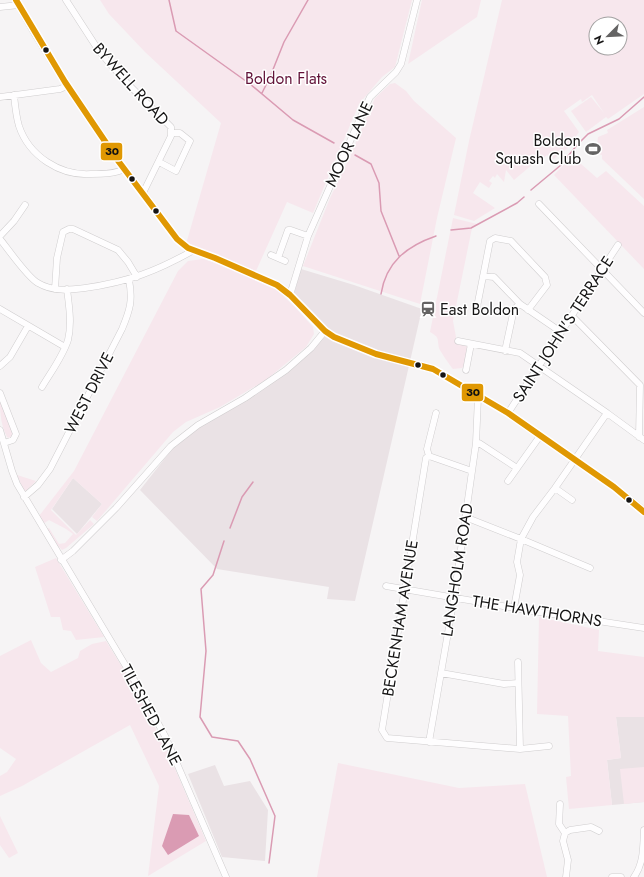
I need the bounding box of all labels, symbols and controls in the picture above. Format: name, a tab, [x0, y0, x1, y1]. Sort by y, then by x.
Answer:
north arrow	[588, 16, 628, 56]
text: N	[590, 33, 608, 47]
street label: BYWELL ROAD	[88, 38, 175, 131]
unlabelled marker	[41, 45, 51, 55]
park label: Boldon Flats	[245, 67, 327, 90]
street label: MOOR LANE	[319, 98, 379, 190]
place label: Boldon Squash Club	[495, 129, 581, 170]
sports icon: Boldon Squash Club	[584, 140, 602, 158]
line badge: 30	[100, 142, 123, 161]
text: 30	[105, 143, 119, 159]
unlabelled marker	[127, 174, 137, 184]
unlabelled marker	[151, 206, 161, 216]
street label: SAINT JOHN'S TERRACE	[507, 251, 619, 407]
place label: East Boldon	[440, 298, 519, 321]
station icon: East Boldon	[419, 300, 437, 318]
street label: WEST DRIVE	[59, 348, 119, 438]
unlabelled marker	[413, 360, 423, 370]
unlabelled marker	[438, 370, 448, 380]
line badge: 30	[461, 383, 484, 402]
text: 30	[466, 384, 480, 400]
unlabelled marker	[624, 495, 634, 505]
street label: LANGHOLM ROAD	[435, 502, 479, 638]
street label: BECKENHAM AVENUE	[376, 538, 424, 698]
street label: THE HAWTHORNS	[470, 589, 604, 633]
street label: TILESHED LANE	[115, 660, 187, 770]

